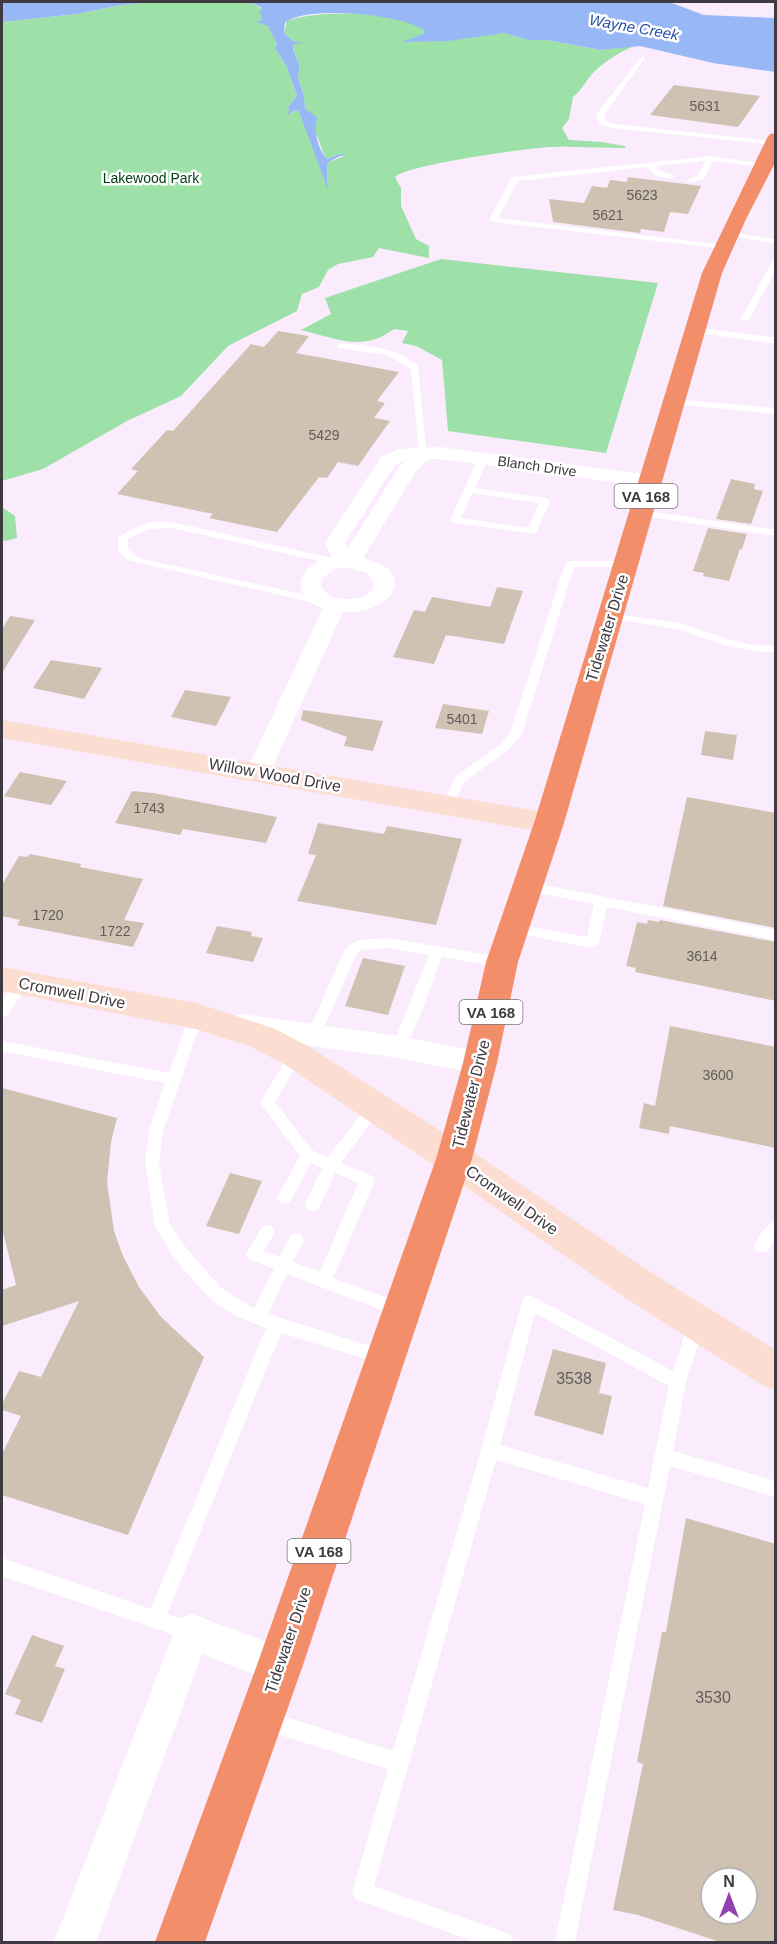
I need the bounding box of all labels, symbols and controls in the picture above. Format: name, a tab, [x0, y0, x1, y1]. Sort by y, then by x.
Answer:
water label: Wayne Creek	[588, 11, 682, 43]
house number: 5631	[689, 98, 721, 114]
park label: Lakewood Park	[103, 170, 200, 186]
house number: 5623	[626, 187, 658, 203]
house number: 5621	[592, 207, 624, 223]
house number: 5429	[308, 427, 340, 443]
street label: Blanch Drive	[497, 453, 578, 479]
road number: VA 168	[614, 484, 678, 508]
street label: Tidewater Drive	[583, 572, 631, 684]
house number: 5401	[446, 711, 478, 727]
street label: Willow Wood Drive	[208, 755, 343, 795]
house number: 1743	[133, 800, 165, 816]
house number: 1720	[32, 907, 64, 923]
house number: 1722	[99, 923, 131, 939]
house number: 3614	[686, 948, 718, 964]
street label: Cromwell Drive	[17, 974, 127, 1012]
road number: VA 168	[460, 1000, 522, 1024]
street label: Tidewater Drive	[449, 1038, 493, 1150]
house number: 3600	[702, 1067, 734, 1083]
street label: Cromwell Drive	[463, 1162, 561, 1238]
house number: 3538	[556, 1370, 592, 1387]
road number: VA 168	[288, 1539, 350, 1563]
street label: Tidewater Drive	[262, 1584, 314, 1695]
house number: 3530	[695, 1689, 731, 1706]
north arrow	[699, 1866, 759, 1926]
text: N	[723, 1873, 735, 1890]

